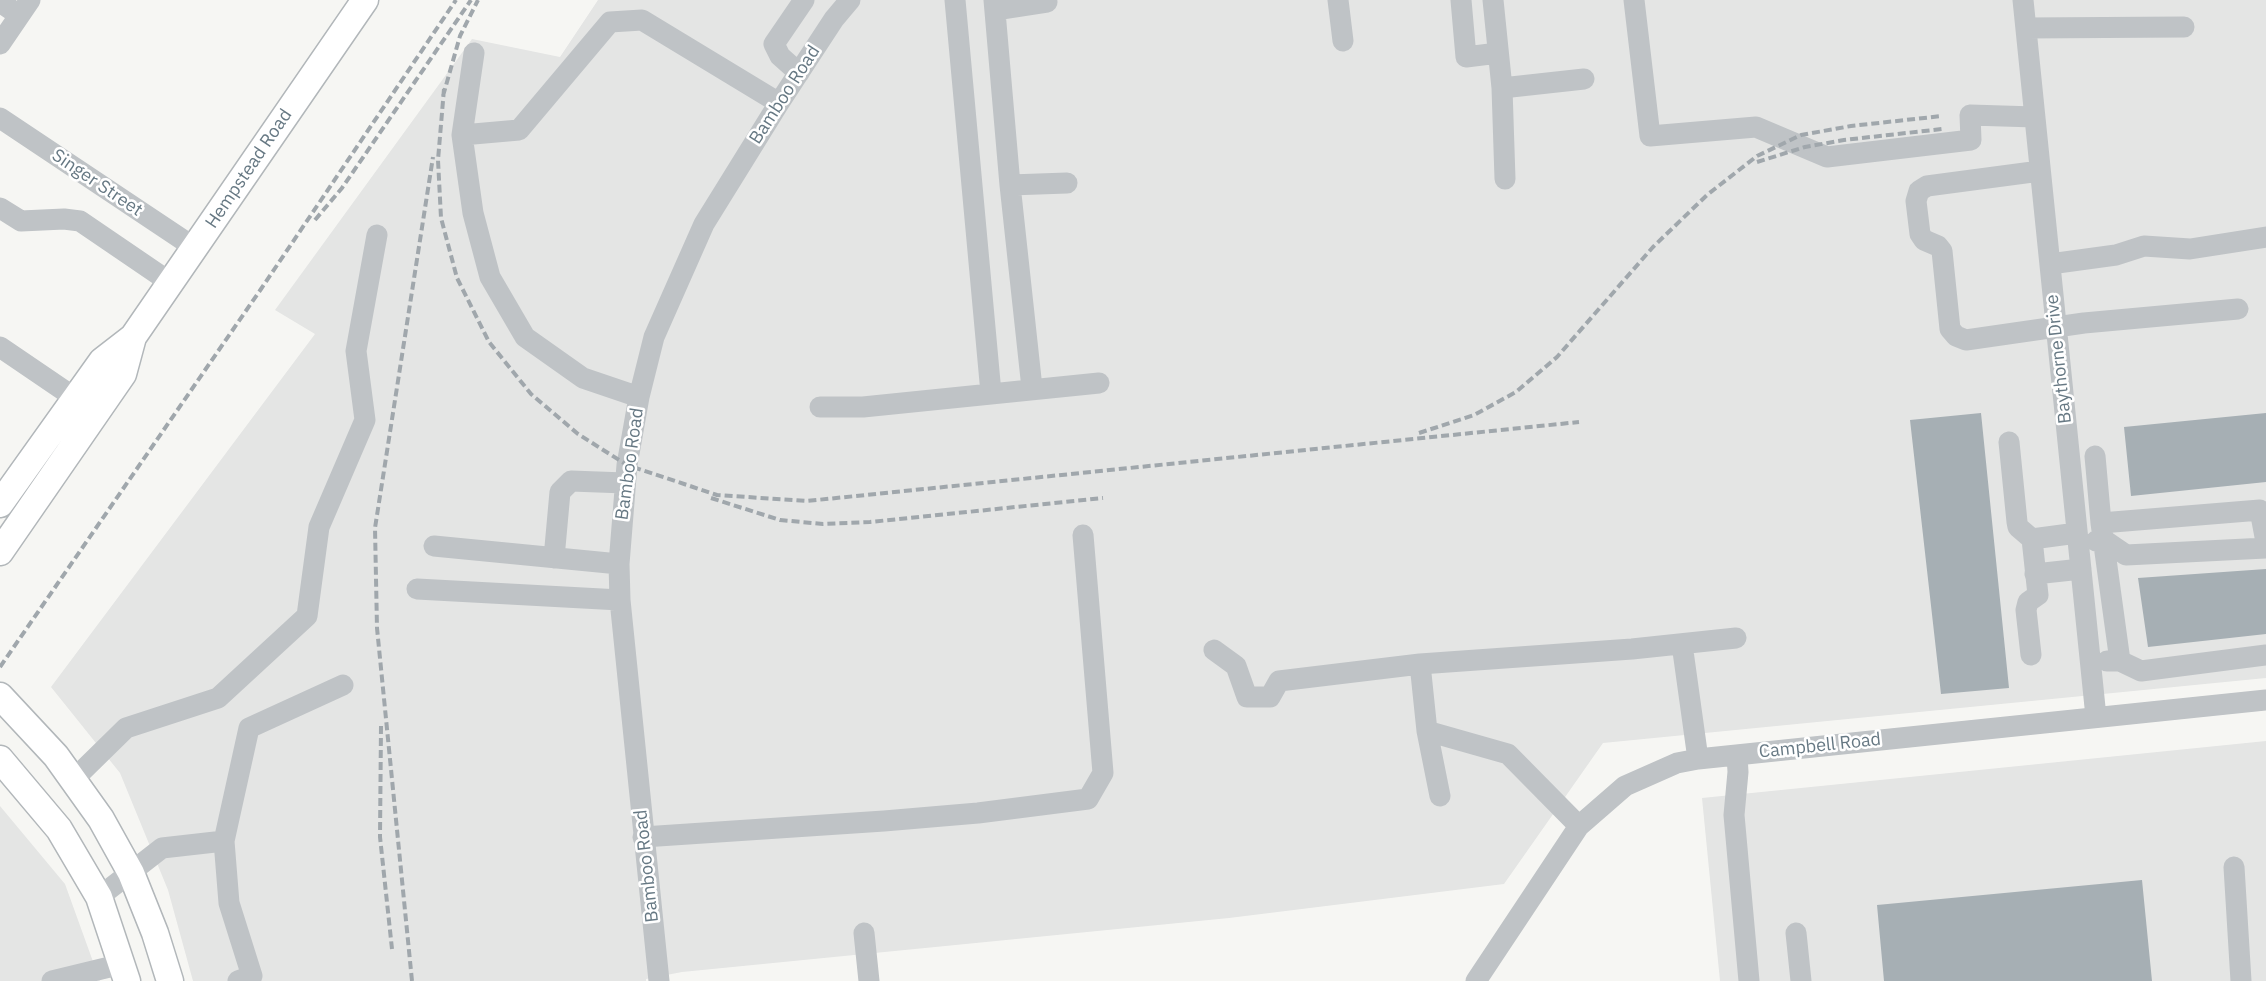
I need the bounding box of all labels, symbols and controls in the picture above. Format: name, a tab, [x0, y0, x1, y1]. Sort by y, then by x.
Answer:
street label: Bamboo Road	[745, 42, 825, 148]
street label: Hempstead Road	[201, 105, 297, 233]
street label: Singer Street	[48, 145, 146, 221]
street label: Baythorne Drive	[2041, 293, 2077, 425]
street label: Bamboo Road	[611, 406, 649, 522]
street label: Campbell Road	[1758, 729, 1882, 763]
street label: Bamboo Road	[630, 809, 664, 923]

